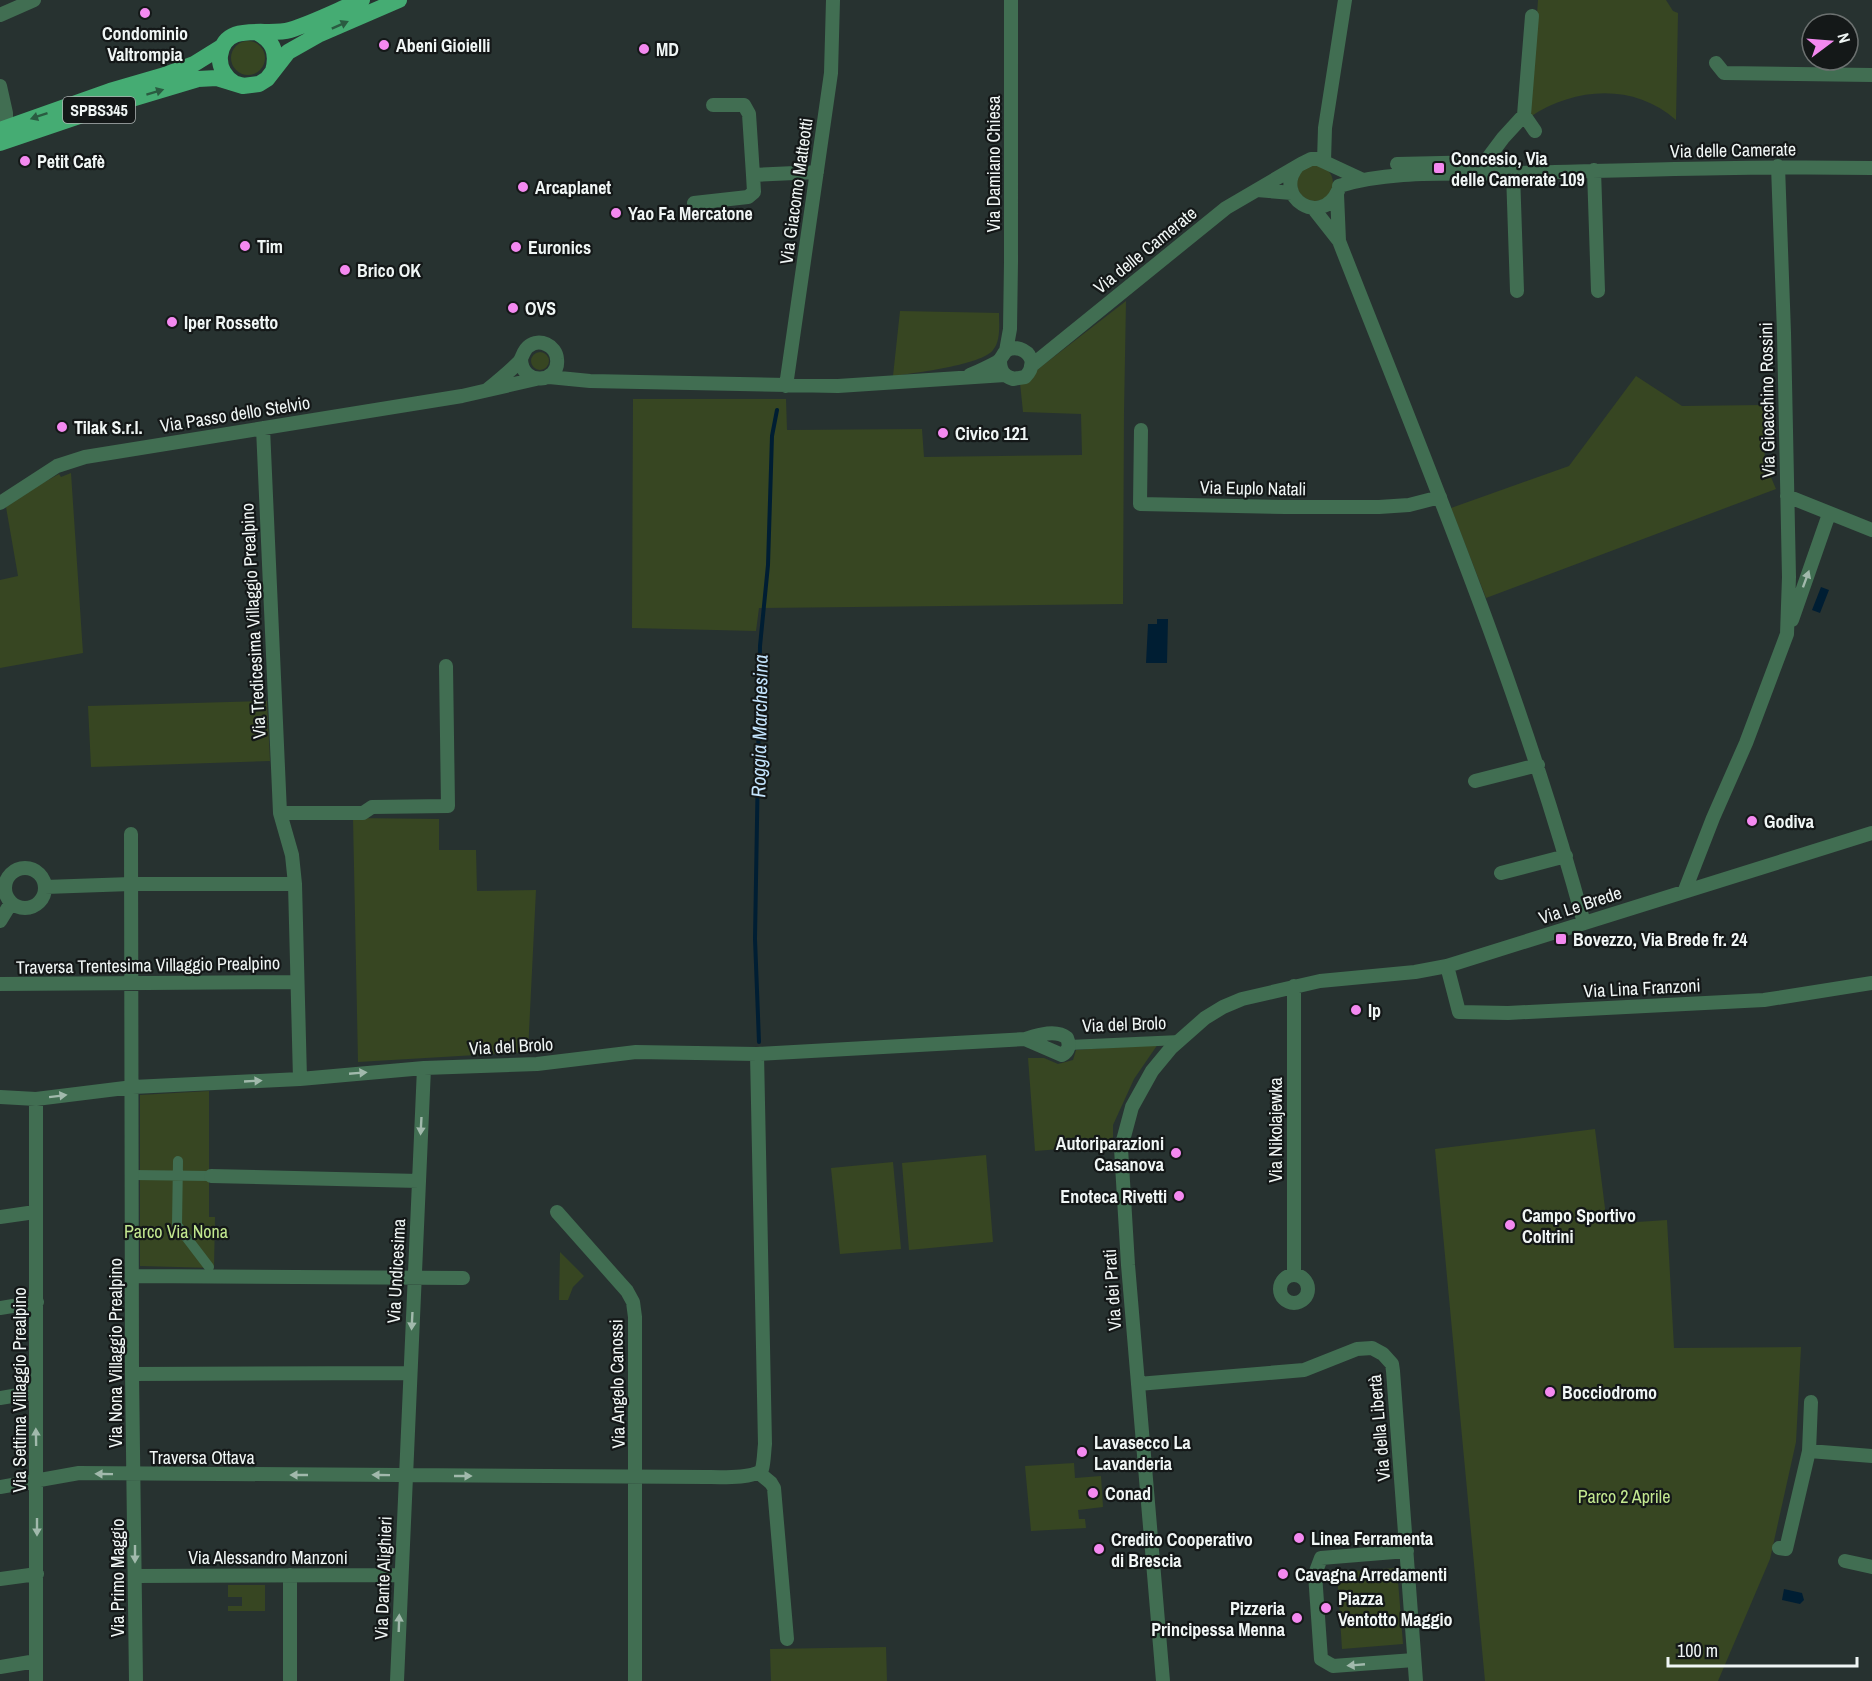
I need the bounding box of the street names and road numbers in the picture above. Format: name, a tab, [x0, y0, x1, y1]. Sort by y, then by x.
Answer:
street label: Via Damiano Chiesa	[981, 96, 1006, 232]
road number: SPBS345	[63, 97, 135, 123]
street label: Via Giacomo Matteotti	[773, 116, 819, 266]
street label: Via delle Camerate	[1670, 136, 1796, 164]
street label: Via delle Camerate	[1088, 201, 1202, 299]
street label: Via Gioacchino Rossini	[1753, 322, 1781, 478]
street label: Via Passo dello Stelvio	[158, 390, 312, 438]
street label: Via Euplo Natali	[1200, 475, 1306, 501]
street label: Via Tredicesima Villaggio Prealpino	[234, 503, 272, 739]
street label: Via Le Brede	[1535, 880, 1625, 930]
street label: Traversa Trentesima Villaggio Prealpino	[16, 950, 280, 980]
street label: Via Lina Franzoni	[1583, 972, 1701, 1004]
street label: Via del Brolo	[1081, 1010, 1167, 1038]
street label: Via del Brolo	[468, 1031, 554, 1061]
street label: Via Nikolajewka	[1263, 1077, 1288, 1183]
street label: Via Undicesima	[381, 1218, 411, 1324]
street label: Via dei Prati	[1097, 1248, 1127, 1332]
street label: Via Nona Villaggio Prealpino	[103, 1258, 128, 1448]
street label: Via Settima Villaggio Prealpino	[7, 1287, 32, 1493]
street label: Via Angelo Canossi	[603, 1319, 631, 1449]
street label: Via della Libertà	[1362, 1373, 1396, 1483]
street label: Traversa Ottava	[149, 1445, 255, 1470]
street label: Via Dante Alighieri	[368, 1516, 398, 1640]
street label: Via Primo Maggio	[105, 1519, 130, 1637]
street label: Via Alessandro Manzoni	[188, 1545, 348, 1570]

